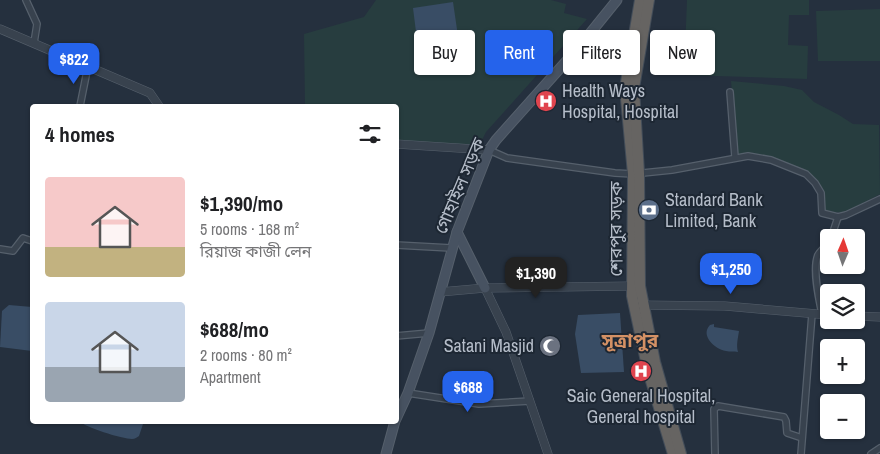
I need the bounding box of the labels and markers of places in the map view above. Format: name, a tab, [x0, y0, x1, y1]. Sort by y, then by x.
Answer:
pin: $822	[44, 42, 104, 85]
place label: Health Ways Hospital, Hospital	[562, 78, 679, 124]
hospital icon: Health Ways Hospital, Hospital	[534, 89, 558, 113]
place label: Standard Bank Limited, Bank	[665, 187, 763, 233]
bank icon: Standard Bank Limited, Bank	[637, 198, 661, 222]
pin: $1,250	[690, 252, 772, 295]
pin: $1,390	[495, 256, 577, 299]
place label: Satani Masjid	[444, 333, 534, 358]
mosque icon: Satani Masjid	[538, 334, 562, 358]
hospital icon: Saic General Hospital, General hospital	[629, 359, 653, 383]
pin: $688	[438, 370, 498, 413]
place label: Saic General Hospital, General hospital	[567, 383, 715, 429]

